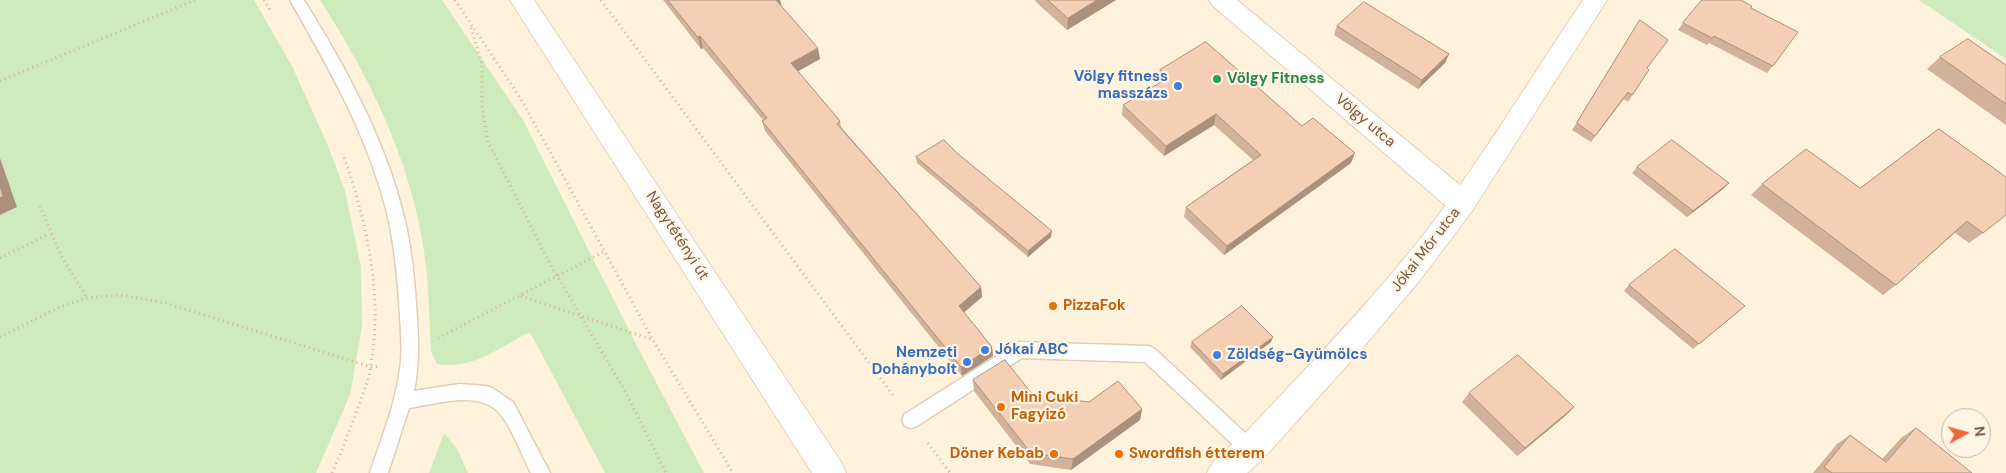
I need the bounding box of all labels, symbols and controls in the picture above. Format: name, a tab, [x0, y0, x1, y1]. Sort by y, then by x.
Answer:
place label: Völgy fitness masszázs	[1074, 68, 1168, 103]
place label: Völgy Fitness	[1227, 70, 1325, 88]
marker: Völgy Fitness	[1211, 73, 1223, 85]
marker: Völgy fitness masszázs	[1172, 80, 1184, 92]
street label: Völgy utca	[1331, 91, 1399, 151]
street label: Nagytétényi út	[642, 188, 712, 284]
street label: Jókai Mór utca	[1388, 204, 1464, 296]
place label: PizzaFok	[1063, 297, 1126, 315]
marker: PizzaFok	[1047, 300, 1059, 312]
place label: Jókai ABC	[995, 341, 1068, 359]
place label: Nemzeti Dohánybolt	[872, 344, 957, 379]
marker: Jókai ABC	[979, 344, 991, 356]
place label: Zöldség-Gyümölcs	[1227, 346, 1367, 364]
marker: Zöldség-Gyümölcs	[1211, 349, 1223, 361]
marker: Nemzeti Dohánybolt	[961, 356, 973, 368]
place label: Mini Cuki Fagyizó	[1011, 389, 1078, 424]
marker: Mini Cuki Fagyizó	[995, 401, 1007, 413]
north arrow	[1941, 408, 1991, 458]
text: N	[1970, 425, 1989, 437]
place label: Döner Kebab	[950, 445, 1044, 463]
place label: Swordfish étterem	[1129, 445, 1265, 463]
marker: Döner Kebab	[1048, 448, 1060, 460]
marker: Swordfish étterem	[1113, 448, 1125, 460]

